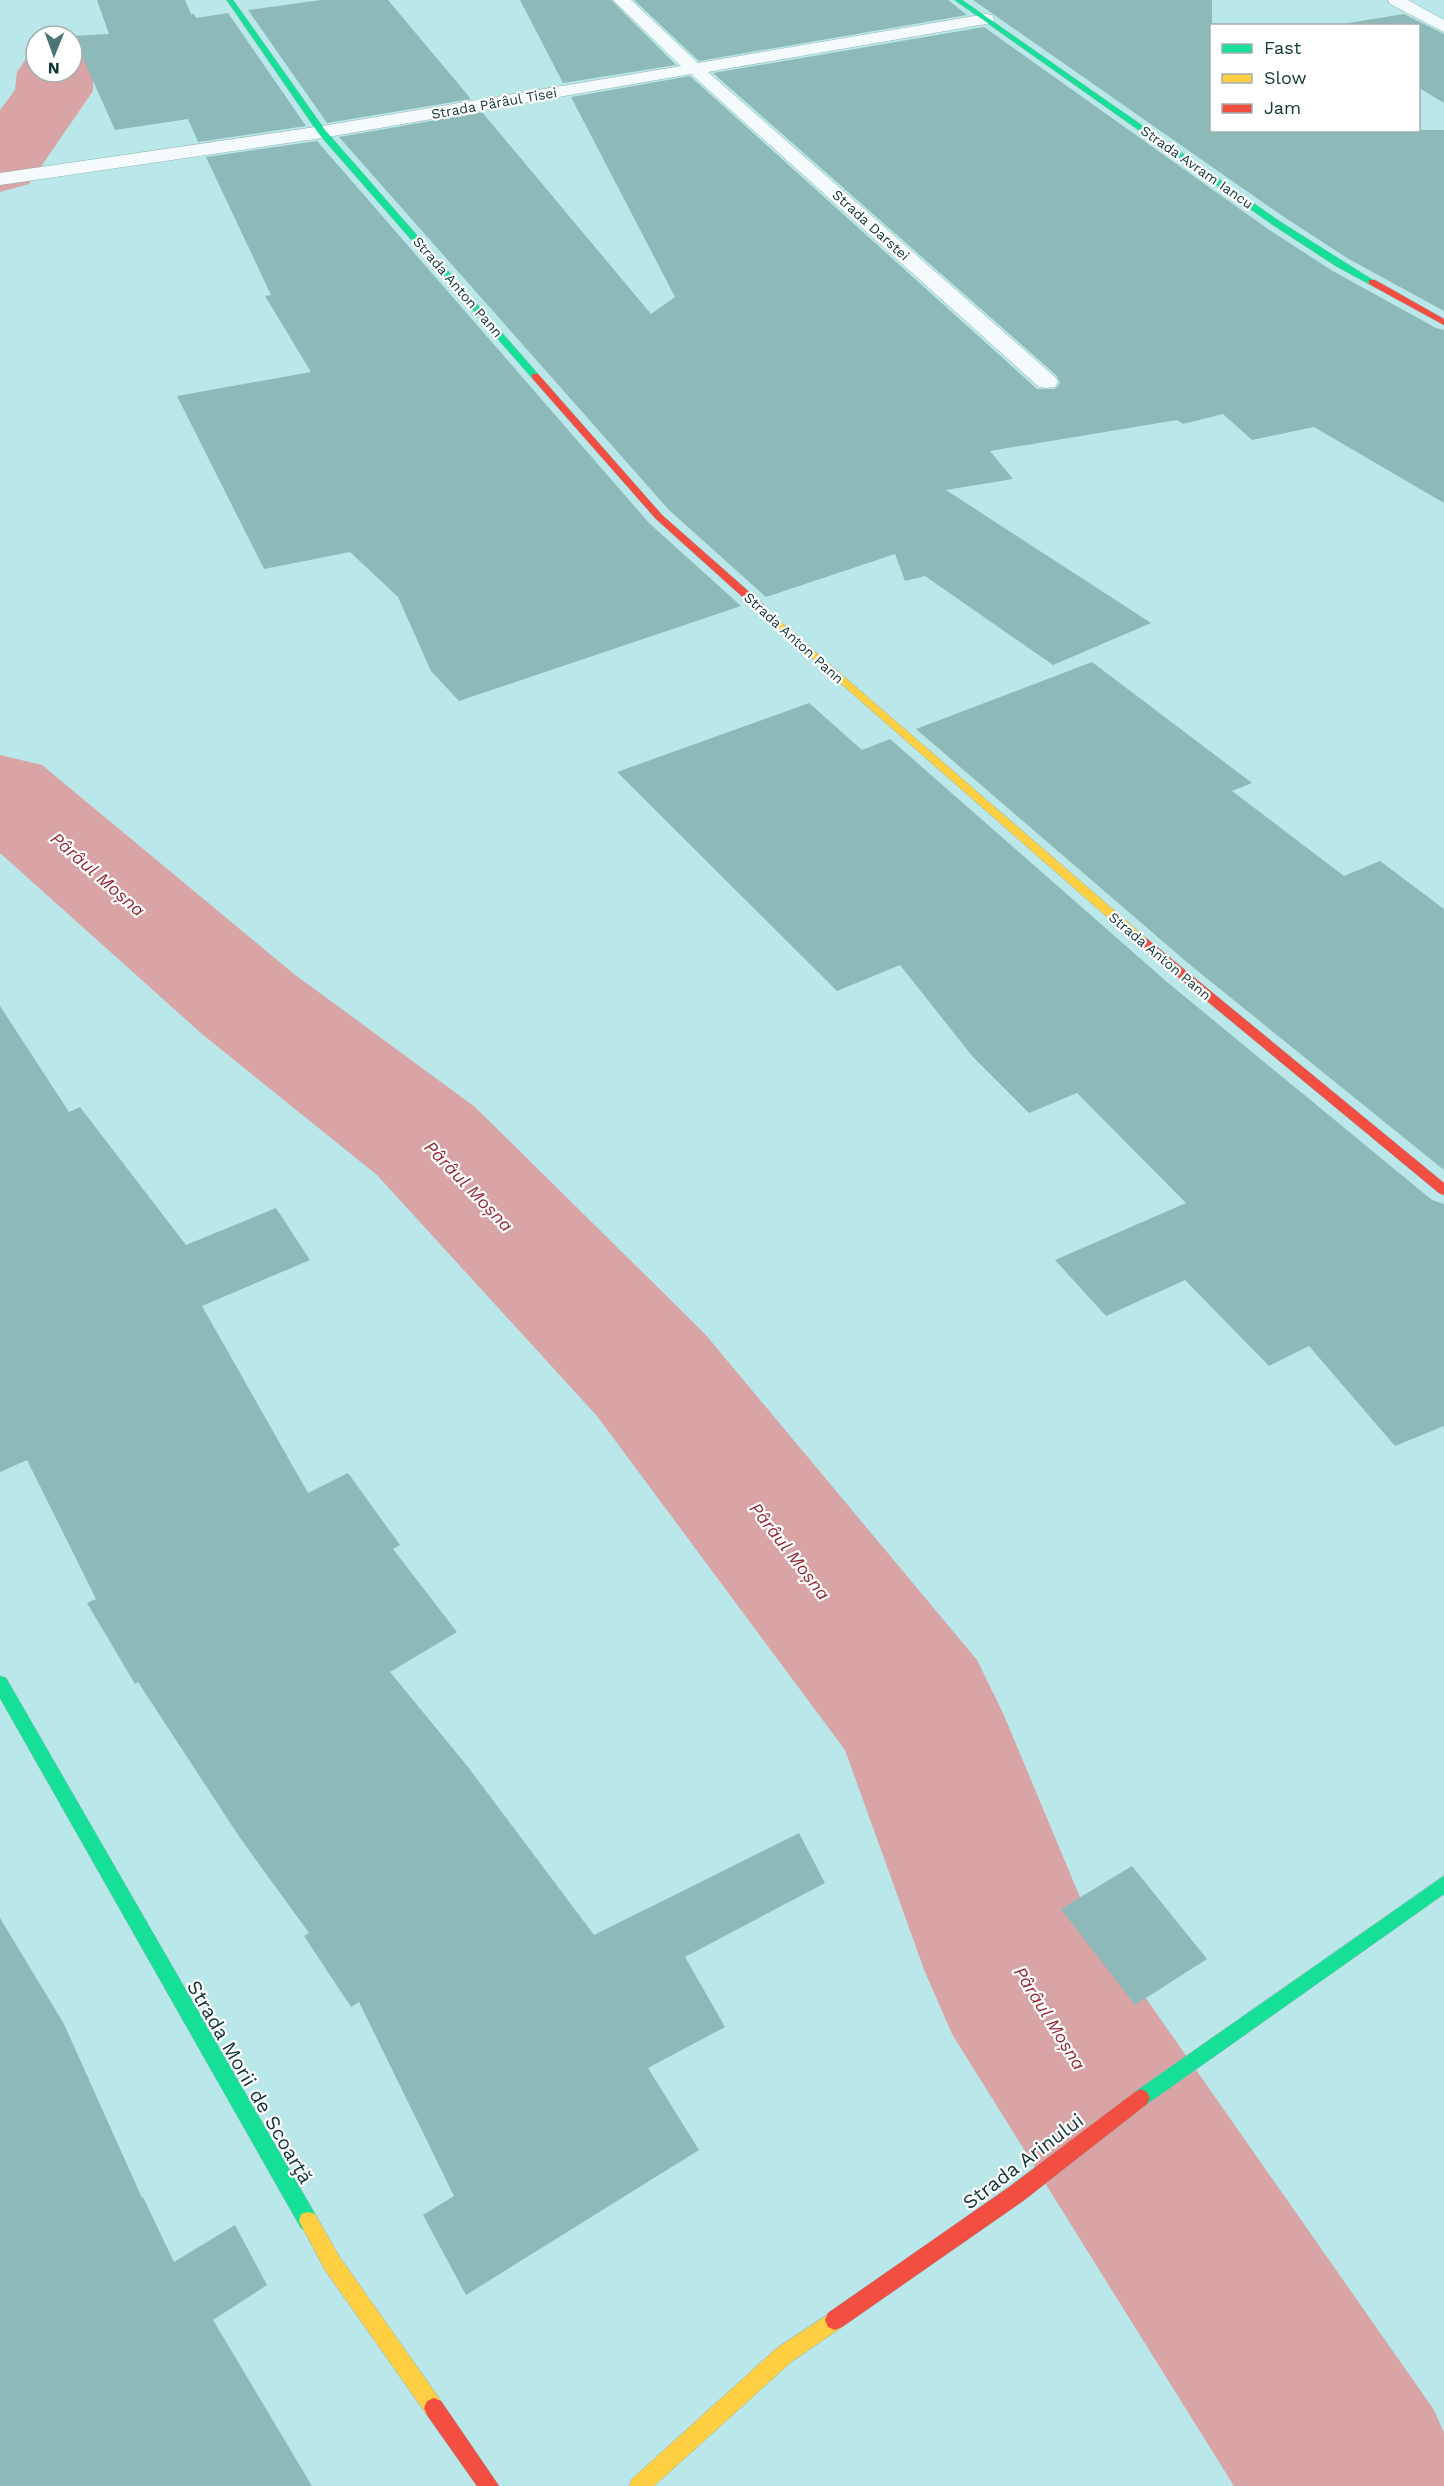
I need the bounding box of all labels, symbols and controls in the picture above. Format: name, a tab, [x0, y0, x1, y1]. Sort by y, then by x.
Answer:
north arrow	[24, 24, 84, 84]
legend	[1210, 24, 1420, 132]
text: Fast	[1264, 37, 1302, 58]
text: N	[48, 59, 60, 78]
text: Slow	[1264, 67, 1307, 88]
street label: Strada Pârâul Tisei	[430, 84, 558, 122]
text: Jam	[1264, 97, 1301, 118]
street label: Strada Avram Iancu	[1138, 122, 1256, 212]
street label: Strada Darstei	[829, 186, 913, 264]
street label: Strada Anton Pann	[410, 233, 506, 341]
street label: Strada Anton Pann	[741, 589, 847, 687]
water label: Pârâul Moșna	[47, 827, 149, 921]
street label: Strada Anton Pann	[1106, 909, 1214, 1003]
water label: Pârâul Moșna	[420, 1136, 518, 1236]
water label: Pârâul Moșna	[745, 1498, 835, 1604]
water label: Pârâul Moșna	[1010, 1962, 1090, 2074]
street label: Strada Morii de Scoarţă	[182, 1976, 318, 2188]
street label: Strada Arinului	[958, 2108, 1088, 2214]

